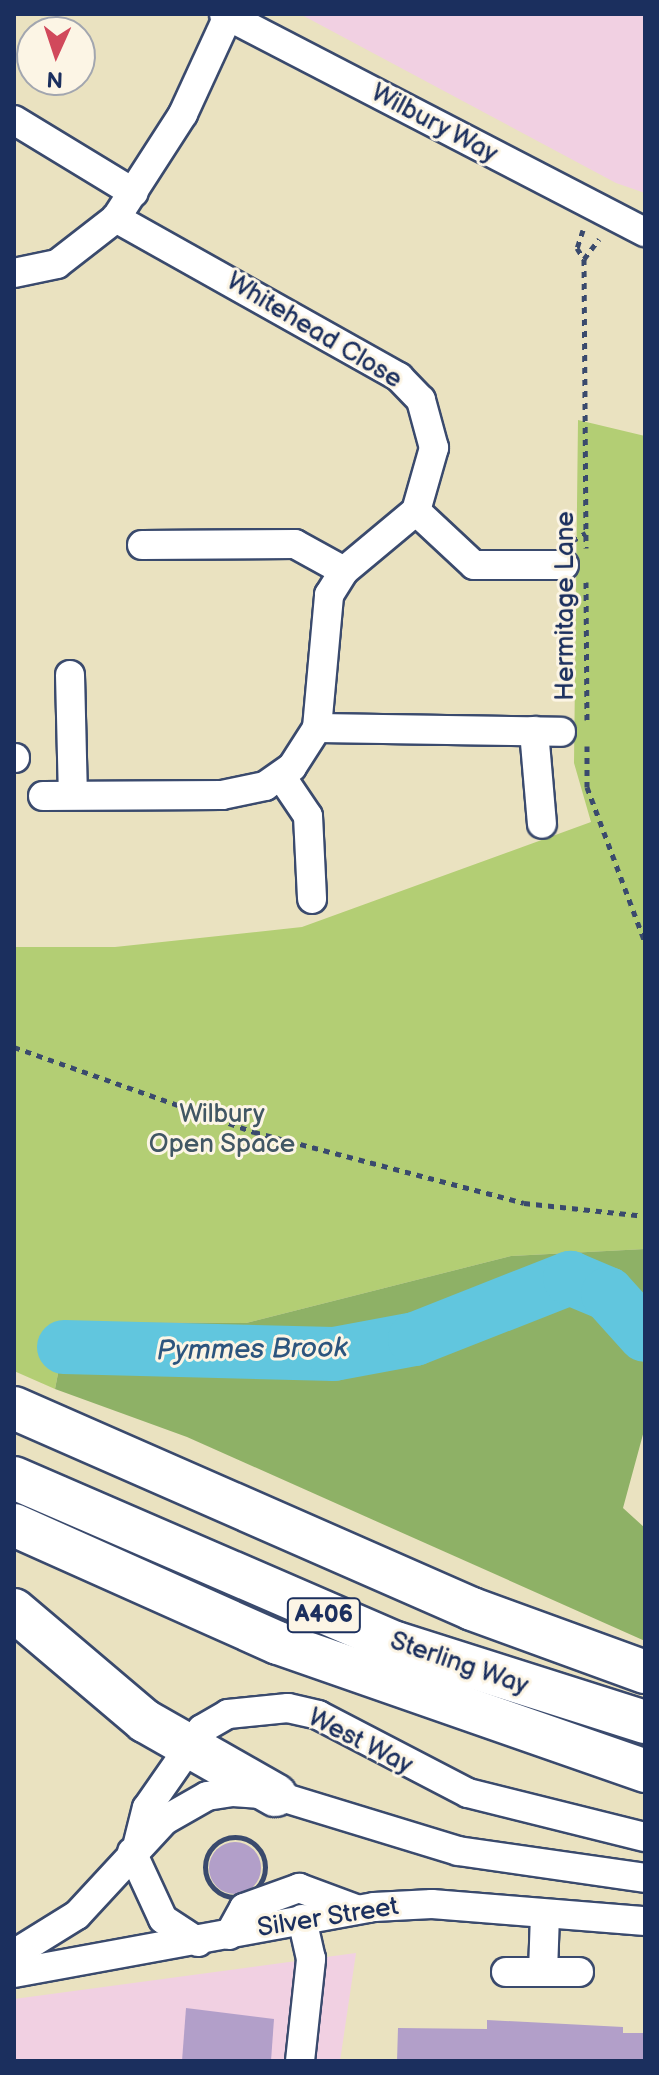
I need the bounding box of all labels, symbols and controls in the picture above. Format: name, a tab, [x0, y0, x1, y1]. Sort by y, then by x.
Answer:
north arrow	[16, 16, 96, 96]
text: N	[46, 65, 64, 92]
street label: Wilbury Way	[364, 77, 504, 171]
street label: Whitehead Close	[221, 266, 407, 396]
street label: Hermitage Lane	[550, 511, 582, 701]
park label: Wilbury Open Space	[149, 1099, 295, 1160]
water label: Pymmes Brook	[156, 1332, 348, 1368]
road number: A406	[286, 1595, 362, 1635]
street label: Sterling Way	[385, 1626, 533, 1702]
street label: West Way	[302, 1702, 418, 1782]
street label: Silver Street	[255, 1891, 401, 1945]

